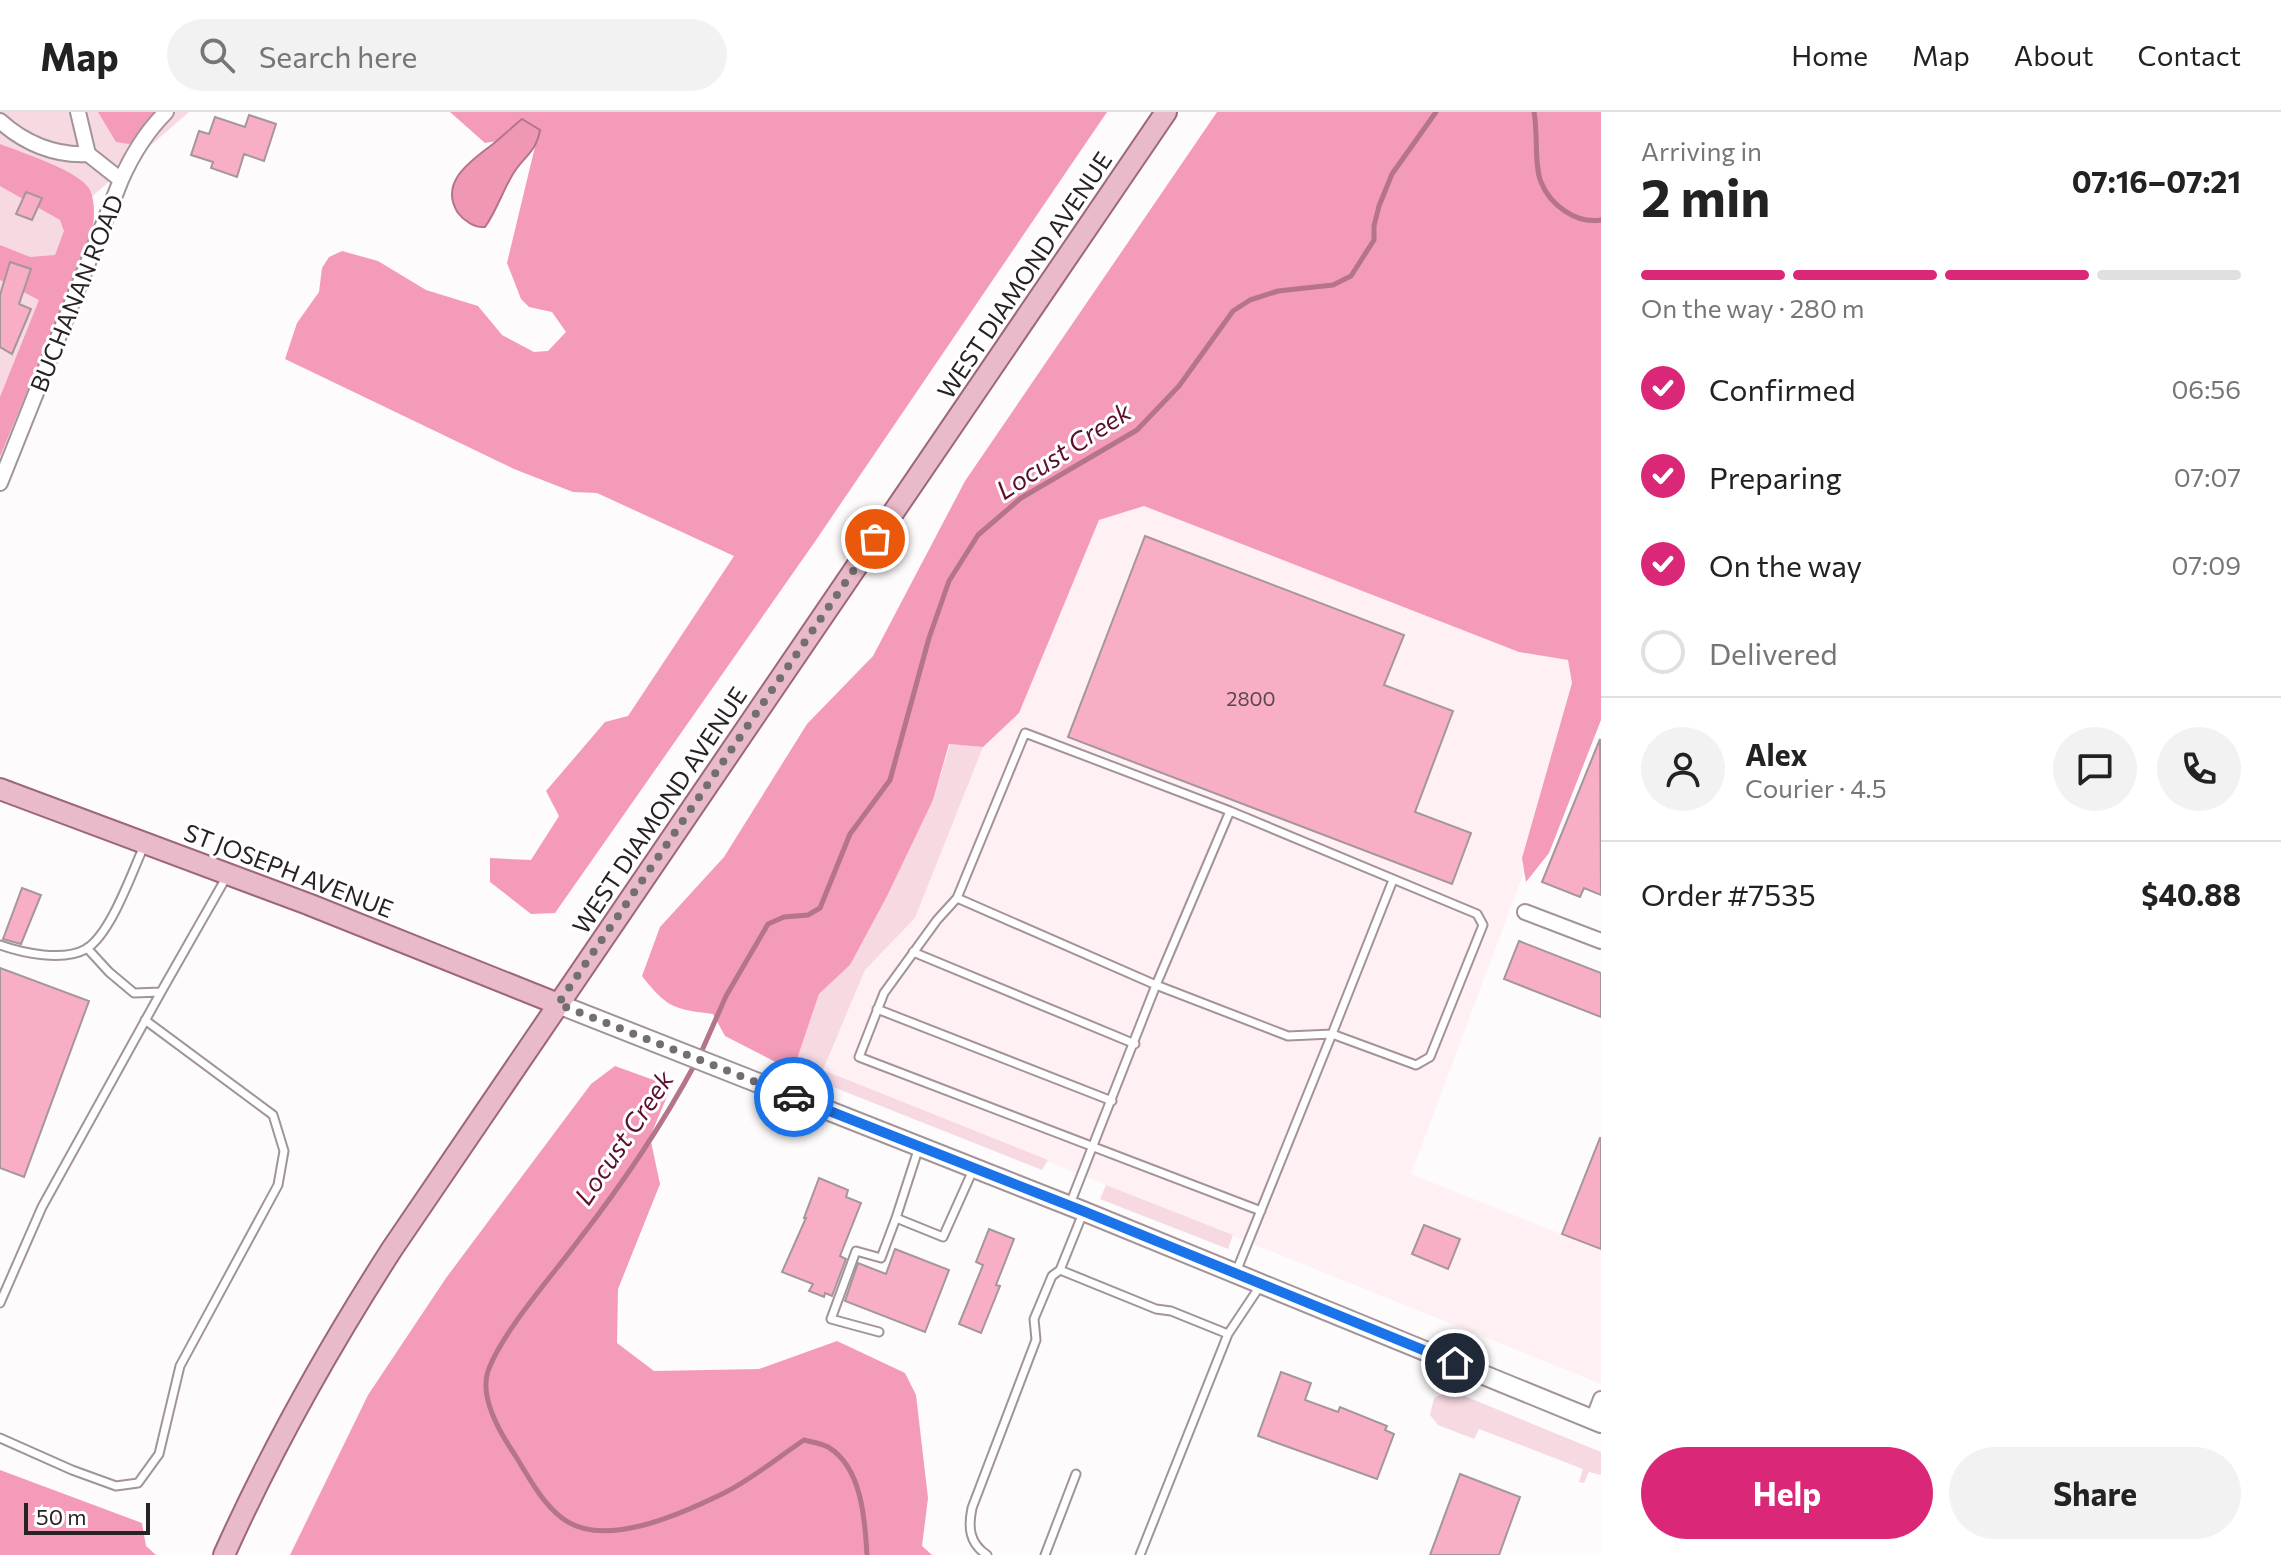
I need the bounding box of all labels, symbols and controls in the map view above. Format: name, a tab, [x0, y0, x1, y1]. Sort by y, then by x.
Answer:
search box	[167, 19, 727, 91]
text: Map	[40, 32, 119, 79]
icon: search	[195, 33, 239, 77]
text: Search here	[259, 37, 417, 74]
text: Home	[1791, 38, 1868, 72]
text: Map	[1912, 38, 1970, 72]
text: About	[2014, 38, 2094, 72]
text: Contact	[2138, 38, 2241, 72]
text: Arriving in	[1641, 135, 1762, 166]
street label: WEST DIAMOND AVENUE	[931, 146, 1117, 404]
text: 07:16–07:21	[2072, 162, 2241, 199]
text: 2 min	[1641, 164, 1770, 228]
street label: BUCHANAN ROAD	[23, 190, 129, 396]
text: On the way · 280 m	[1641, 292, 1865, 323]
icon: check	[1641, 366, 1685, 410]
text: Confirmed	[1709, 370, 1856, 407]
text: 06:56	[2171, 373, 2241, 404]
water label: Locust Creek	[990, 394, 1137, 505]
icon: check	[1641, 454, 1685, 498]
text: Preparing	[1709, 458, 1842, 495]
text: 07:07	[2174, 461, 2241, 492]
pin	[841, 505, 909, 573]
icon: bag	[853, 517, 897, 561]
icon: check	[1641, 542, 1685, 586]
text: On the way	[1709, 546, 1862, 583]
text: 07:09	[2172, 549, 2241, 580]
text: Delivered	[1709, 634, 1838, 671]
street label: WEST DIAMOND AVENUE	[566, 681, 752, 939]
house number: 2800	[1226, 686, 1276, 710]
button: person	[1641, 727, 1725, 811]
button: chat	[2053, 727, 2137, 811]
button: phone	[2157, 727, 2241, 811]
text: Alex	[1745, 735, 1808, 772]
text: Courier · 4.5	[1745, 772, 1887, 803]
street label: ST JOSEPH AVENUE	[180, 817, 398, 923]
text: Order #7535	[1641, 875, 1816, 912]
text: $40.88	[2141, 875, 2241, 912]
courier	[754, 1057, 834, 1137]
water label: Locust Creek	[567, 1064, 680, 1210]
icon: car	[772, 1075, 816, 1119]
pin	[1421, 1329, 1489, 1397]
icon: home	[1433, 1341, 1477, 1385]
button: Help	[1641, 1447, 1933, 1539]
button: Share	[1949, 1447, 2241, 1539]
scale bar	[24, 1499, 150, 1535]
text: 50 m	[36, 1503, 86, 1530]

